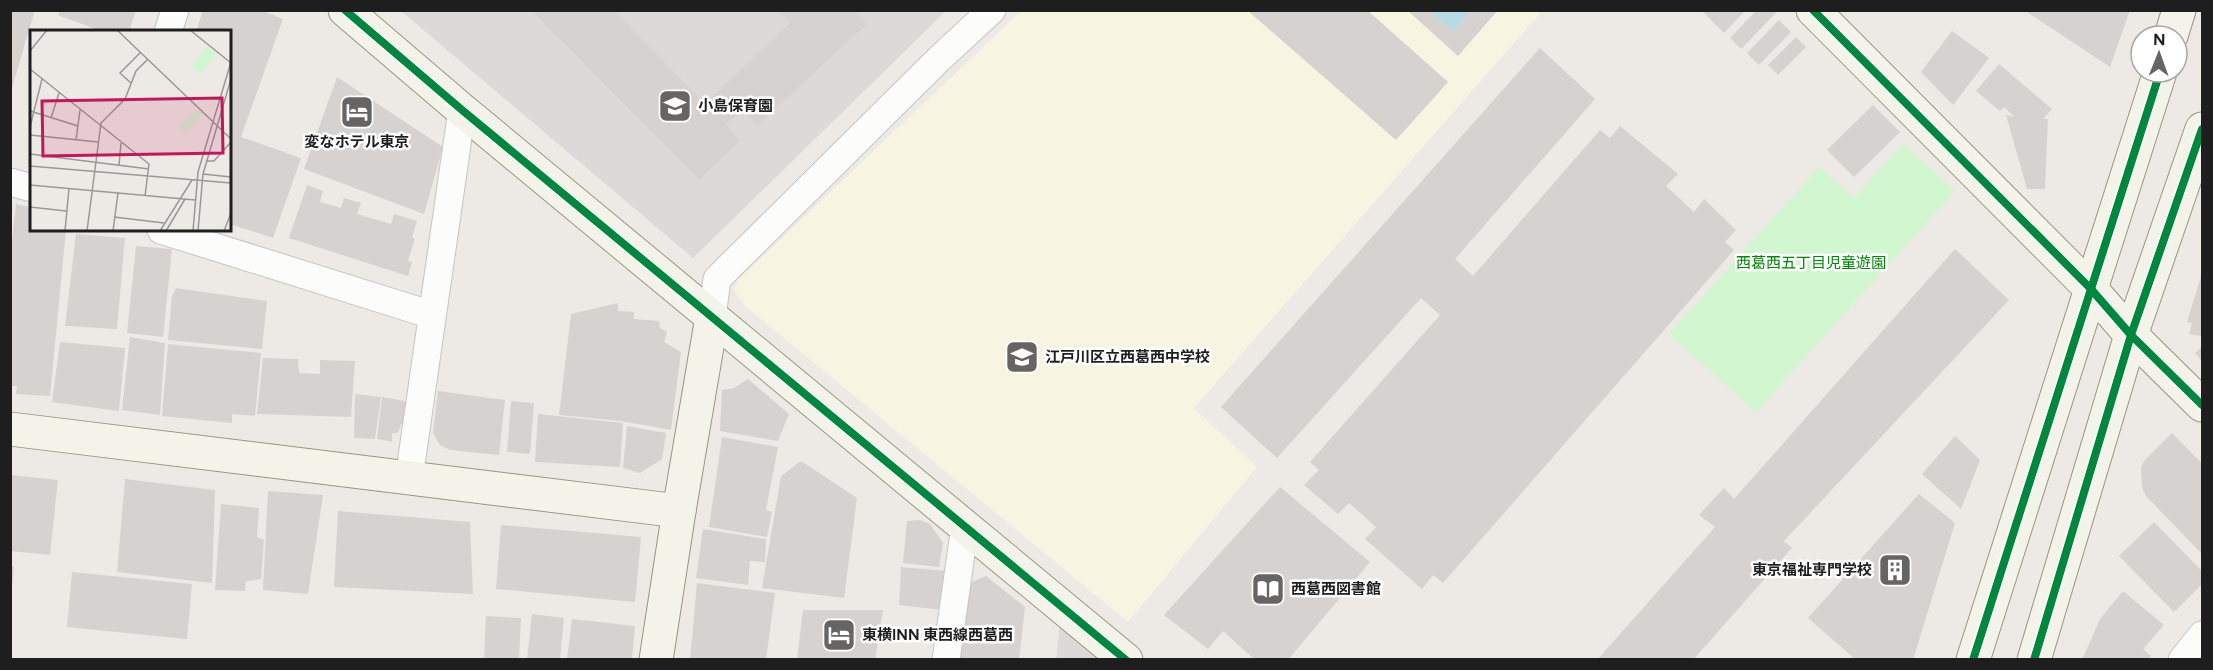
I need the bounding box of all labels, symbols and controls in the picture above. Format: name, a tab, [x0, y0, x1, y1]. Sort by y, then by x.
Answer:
north arrow	[2129, 24, 2189, 84]
inset map	[30, 30, 231, 231]
text: N	[2153, 30, 2166, 49]
school or university icon: 小島保育園	[657, 88, 693, 124]
hotel icon: 変なホテル東京	[339, 94, 375, 130]
place label: 小島保育園	[698, 97, 773, 115]
place label: 変なホテル東京	[304, 133, 410, 151]
park label: 西葛西五丁目児童遊園	[1736, 254, 1886, 272]
school or university icon: 江戸川区立西葛西中学校	[1004, 339, 1040, 375]
place label: 江戸川区立西葛西中学校	[1045, 348, 1210, 366]
building icon: 東京福祉専門学校	[1877, 552, 1913, 588]
place label: 東京福祉専門学校	[1752, 561, 1872, 579]
library icon: 西葛西図書館	[1250, 571, 1286, 607]
place label: 西葛西図書館	[1291, 580, 1381, 598]
hotel icon: 東横INN 東西線西葛西	[821, 617, 857, 653]
place label: 東横INN 東西線西葛西	[862, 626, 1013, 644]

